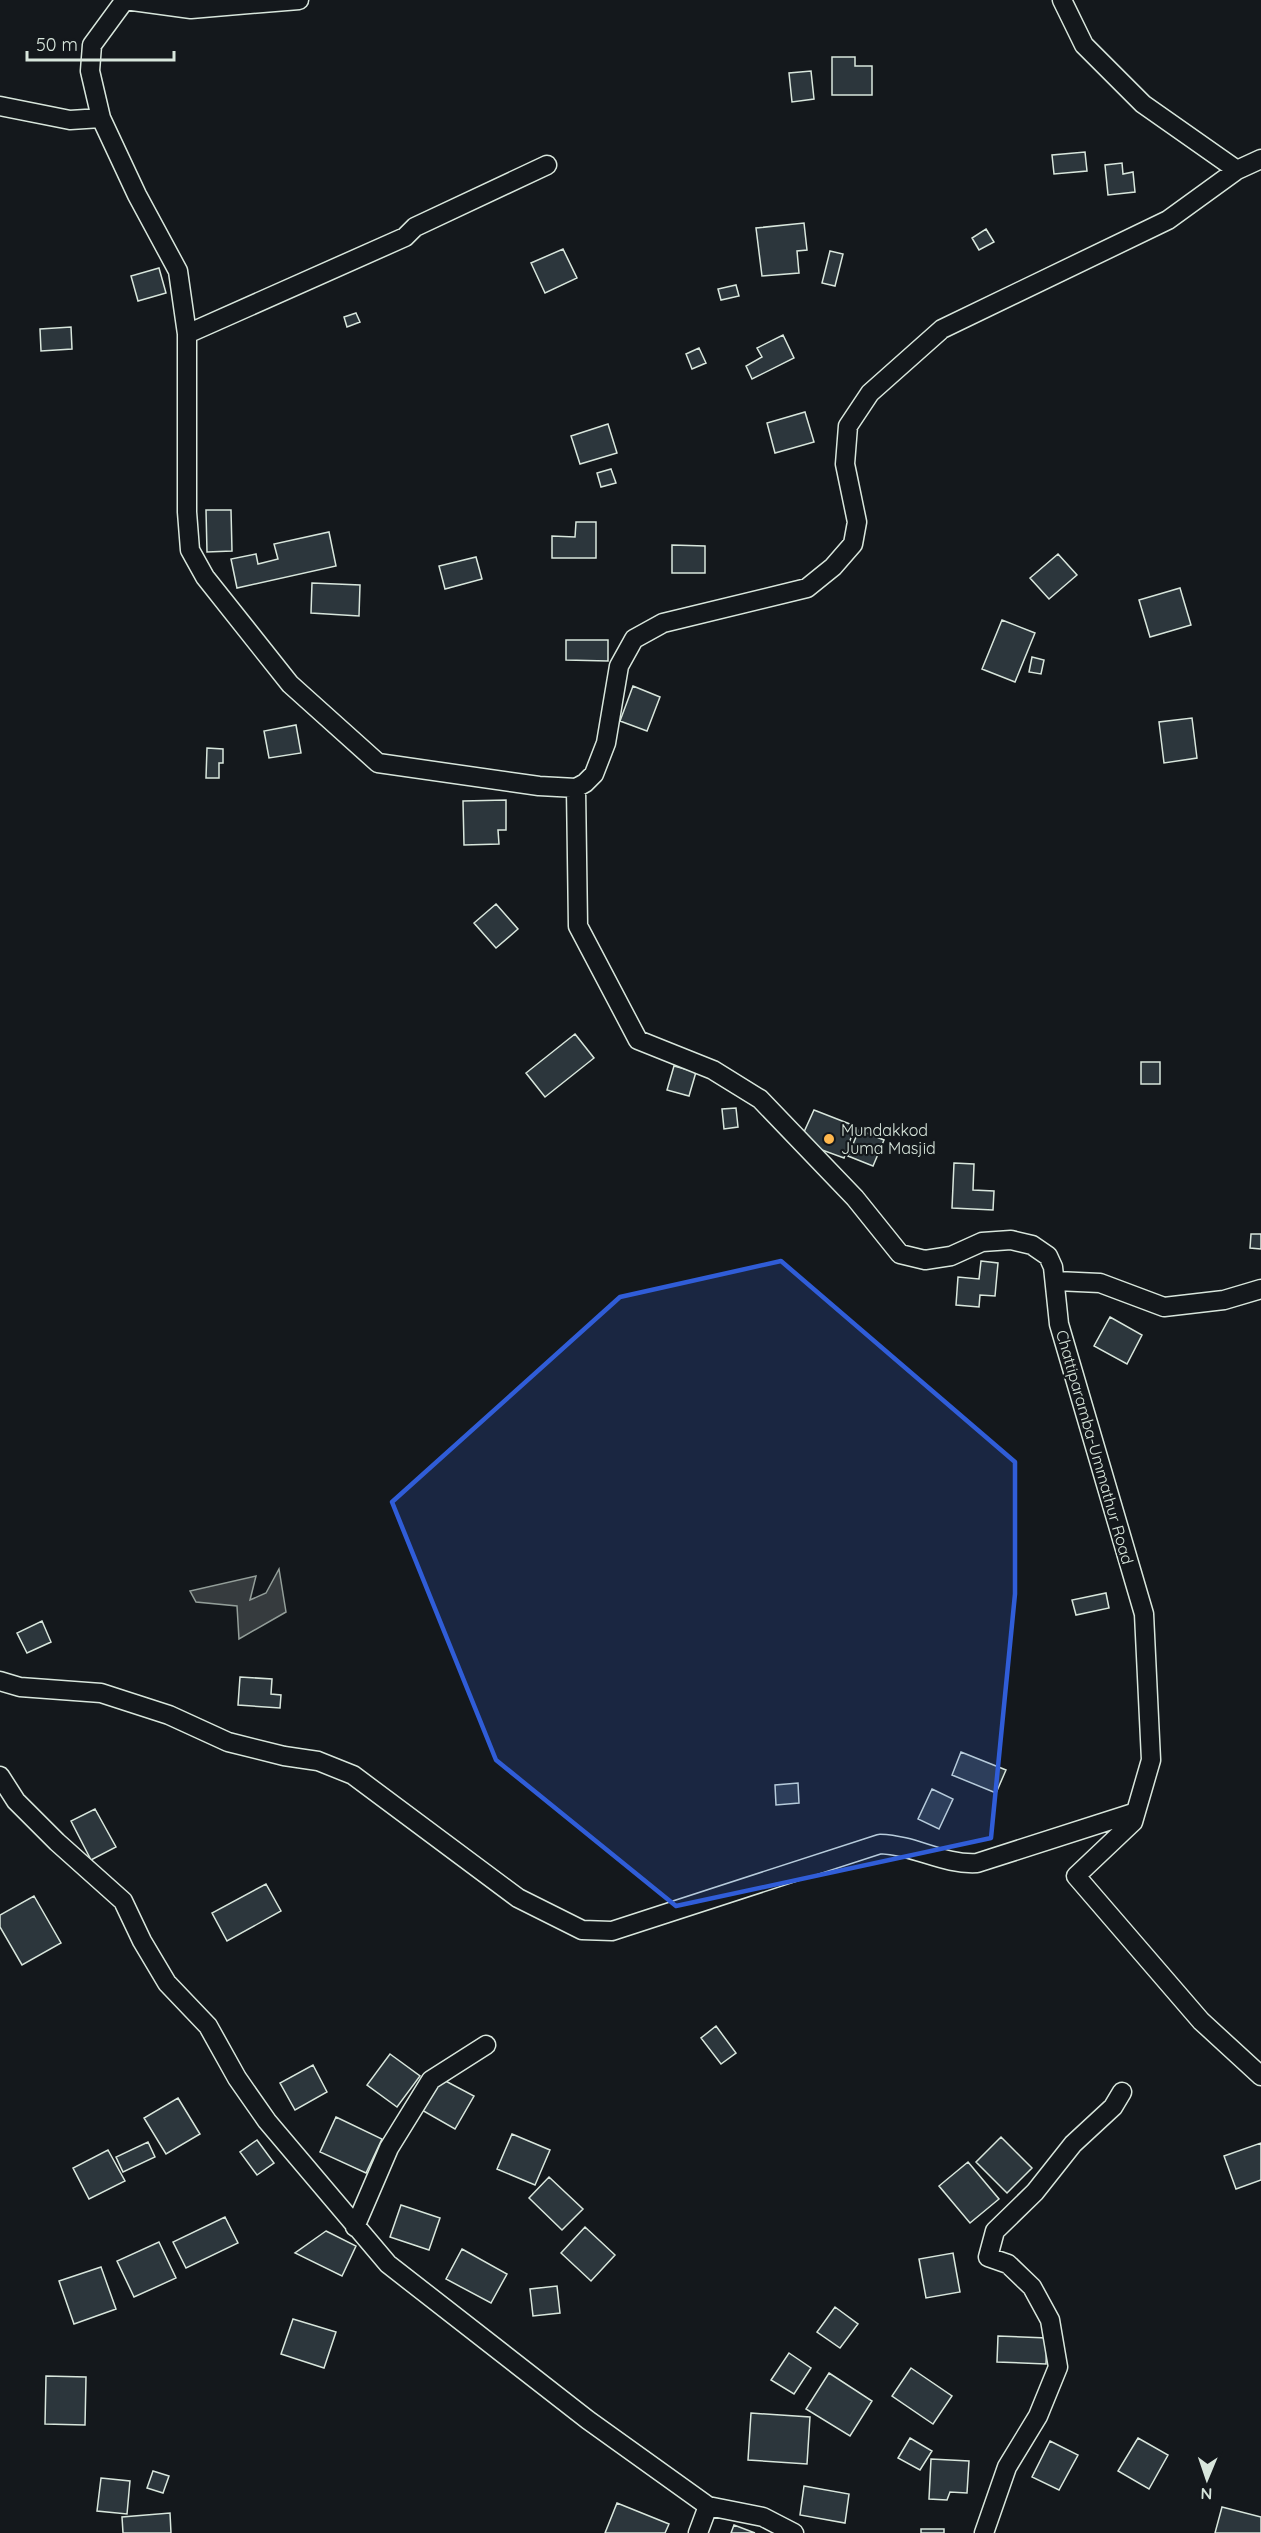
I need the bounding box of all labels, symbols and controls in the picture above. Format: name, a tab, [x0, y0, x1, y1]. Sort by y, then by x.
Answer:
scale bar	[27, 24, 174, 62]
text: 50 m	[36, 33, 78, 56]
place label: Mundakkod Juma Masjid	[841, 1120, 936, 1158]
marker: Mundakkod Juma Masjid	[822, 1132, 836, 1146]
street label: Chattiparamba-Ummathur Road	[1052, 1327, 1138, 1567]
north arrow	[1177, 2449, 1237, 2509]
text: N	[1200, 2484, 1213, 2504]

